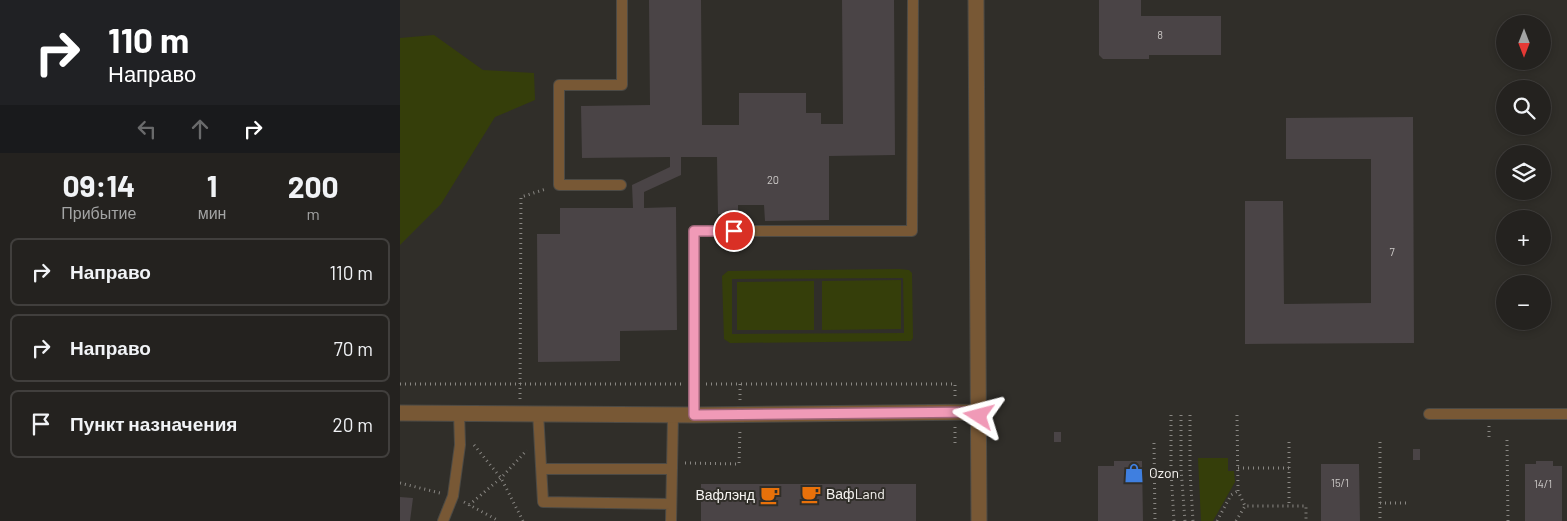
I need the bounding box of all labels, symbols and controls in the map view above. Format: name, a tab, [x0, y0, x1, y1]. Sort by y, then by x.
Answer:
north arrow	[1496, 15, 1551, 70]
map controls	[1496, 15, 1551, 330]
text: 110 m	[108, 18, 189, 60]
icon: right	[25, 20, 90, 85]
house number: 8	[1157, 28, 1163, 41]
text: Направо	[108, 60, 196, 86]
button: search	[1496, 80, 1551, 135]
icon: left	[133, 115, 161, 143]
icon: ahead	[186, 115, 214, 143]
icon: right	[239, 115, 267, 143]
button: layers	[1496, 145, 1551, 200]
text: 09:14	[62, 167, 135, 203]
text: 1	[207, 167, 217, 203]
text: 200	[288, 168, 339, 204]
house number: 20	[767, 173, 779, 186]
text: Прибытие	[61, 203, 136, 222]
text: мин	[198, 203, 226, 222]
text: m	[307, 204, 320, 223]
pin	[713, 210, 755, 252]
button: +	[1496, 210, 1551, 265]
icon: arrive	[720, 217, 748, 245]
house number: 7	[1389, 245, 1395, 258]
icon: right	[27, 258, 55, 286]
text: Направо	[70, 260, 151, 283]
text: 110 m	[329, 261, 373, 284]
button: −	[1496, 275, 1551, 330]
icon: right	[27, 334, 55, 362]
text: Направо	[70, 336, 151, 359]
text: 70 m	[334, 337, 373, 360]
position arrow	[952, 389, 1004, 441]
icon: arrive	[27, 410, 55, 438]
text: Пункт назначения	[70, 412, 237, 435]
text: 20 m	[333, 413, 373, 436]
shop icon: Ozon	[1123, 462, 1145, 484]
place label: Ozon	[1149, 464, 1179, 481]
house number: 15/1	[1331, 476, 1349, 489]
house number: 14/1	[1534, 477, 1552, 490]
cafe icon: ВафLand	[800, 483, 822, 505]
cafe icon: Вафлэнд	[759, 484, 781, 506]
place label: ВафLand	[826, 485, 885, 502]
place label: Вафлэнд	[695, 486, 755, 503]

